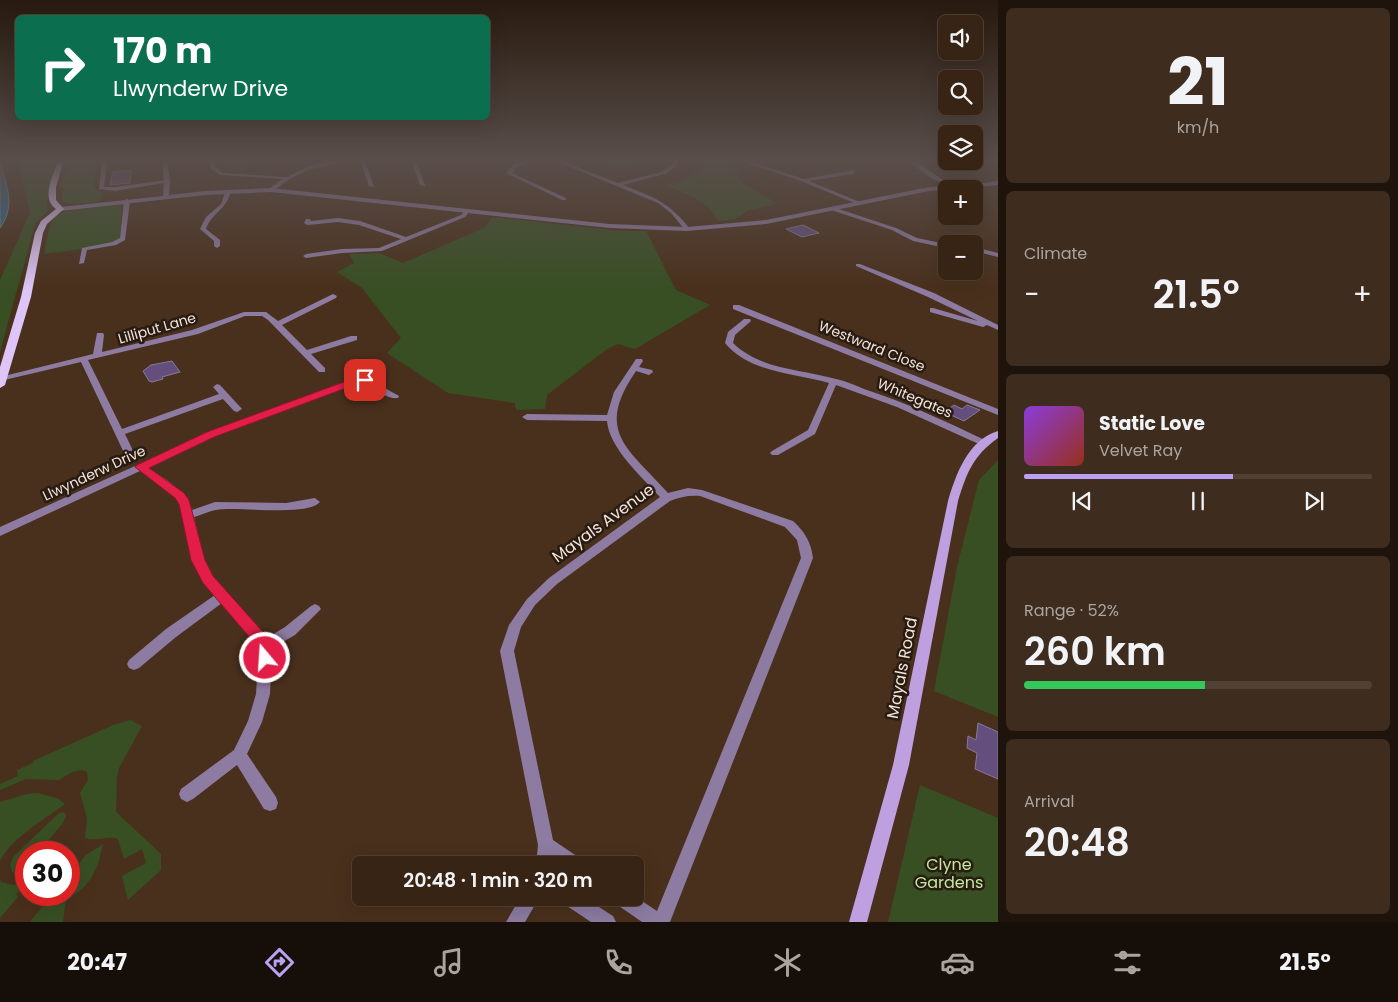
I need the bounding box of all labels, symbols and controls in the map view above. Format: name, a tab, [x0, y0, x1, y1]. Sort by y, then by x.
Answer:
map controls	[938, 15, 983, 280]
button: sound	[938, 15, 983, 60]
text: 170 m	[113, 26, 212, 75]
icon: right	[30, 35, 95, 100]
text: 21	[1167, 37, 1229, 128]
button: search	[938, 70, 983, 115]
text: Llwynderw Drive	[113, 73, 288, 104]
text: km/h	[1177, 116, 1219, 139]
button: layers	[938, 125, 983, 170]
button: +	[938, 180, 983, 225]
button: −	[938, 235, 983, 280]
text: Climate	[1024, 242, 1087, 265]
text: 21.5°	[1153, 268, 1240, 321]
text: −	[1024, 275, 1039, 314]
text: +	[1353, 275, 1372, 314]
street label: Lilliput Lane	[116, 307, 199, 349]
street label: Westward Close	[816, 316, 929, 377]
pin	[344, 359, 386, 401]
icon: arrive	[351, 366, 379, 394]
street label: Whitegates	[874, 373, 956, 423]
text: Static Love	[1099, 410, 1205, 437]
text: Velvet Ray	[1099, 439, 1182, 462]
street label: Llwynderw Drive	[39, 440, 149, 506]
street label: Mayals Avenue	[547, 478, 659, 568]
icon: previous	[1068, 487, 1096, 515]
icon: pause	[1184, 487, 1212, 515]
icon: next	[1300, 487, 1328, 515]
text: Range · 52%	[1024, 599, 1119, 622]
street label: Mayals Road	[881, 615, 923, 721]
text: 260 km	[1024, 625, 1166, 678]
position arrow	[238, 631, 290, 683]
text: Arrival	[1024, 790, 1074, 813]
text: 20:48	[1024, 816, 1130, 869]
speed limit sign: 30	[15, 841, 80, 906]
park label: Clyne Gardens	[915, 853, 983, 894]
text: 20:48 · 1 min · 320 m	[403, 867, 593, 894]
icon: directions	[262, 945, 297, 980]
icon: music	[431, 945, 466, 980]
icon: phone	[601, 945, 636, 980]
icon: climate	[770, 945, 805, 980]
icon: car	[940, 945, 975, 980]
icon: filters	[1110, 945, 1145, 980]
text: 20:47	[67, 947, 127, 978]
text: 21.5°	[1279, 947, 1331, 978]

